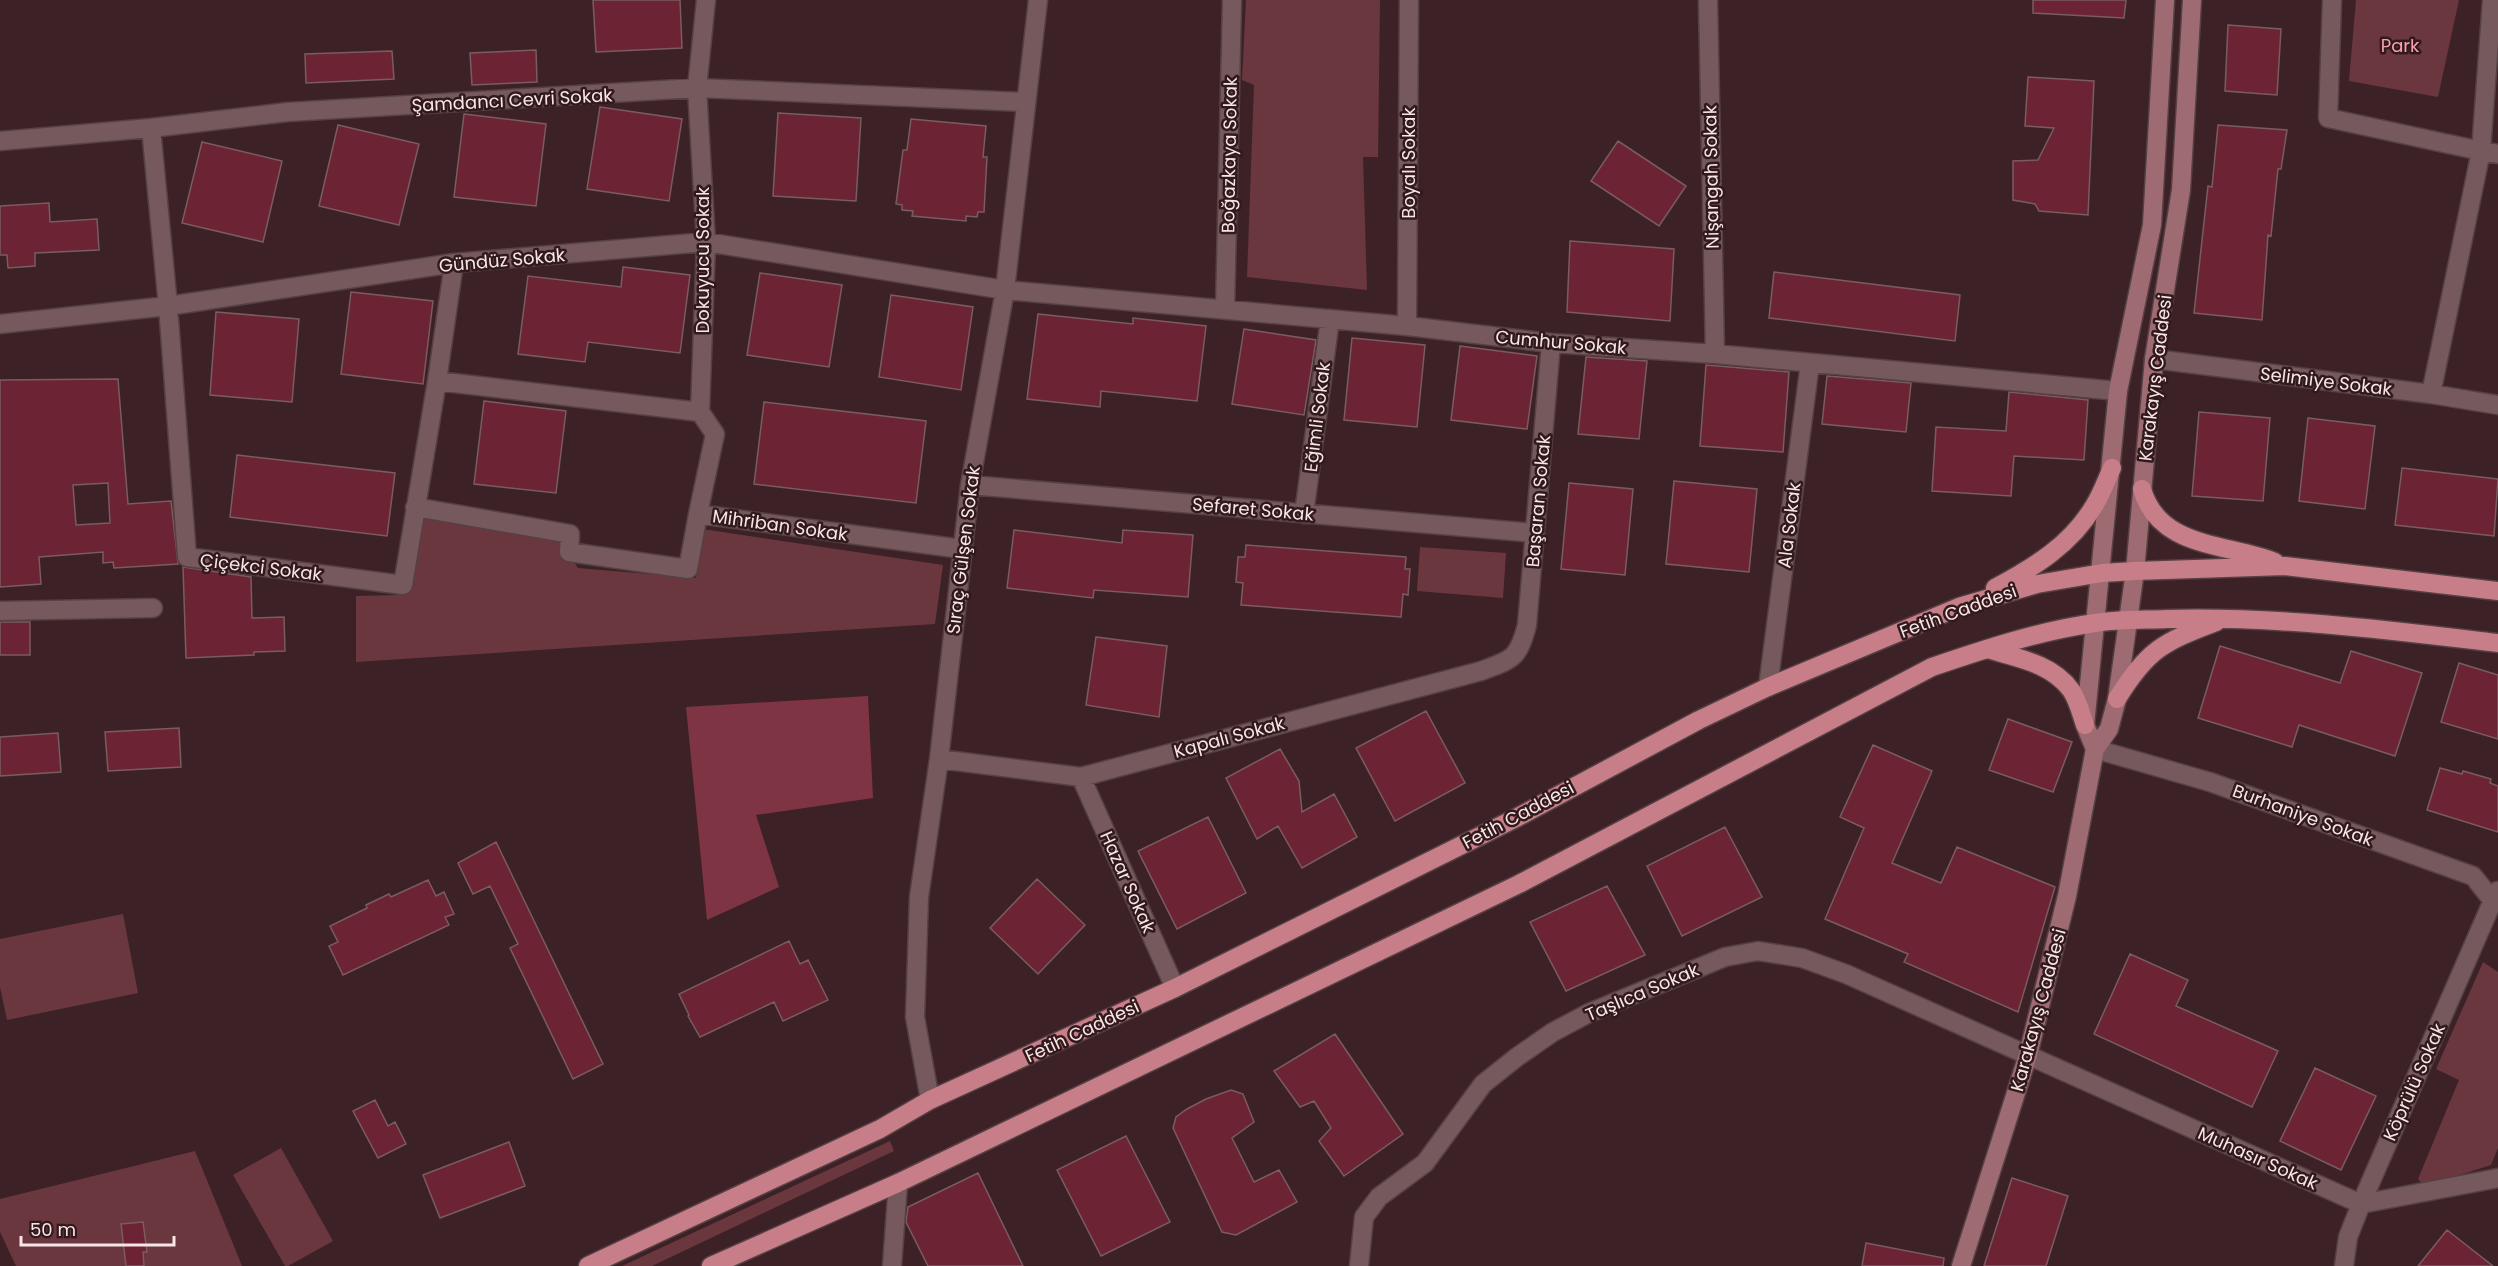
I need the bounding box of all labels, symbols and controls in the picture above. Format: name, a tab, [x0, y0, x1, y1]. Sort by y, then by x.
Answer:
park label: Park	[2381, 33, 2420, 58]
street label: Boğazkaya Sokak	[1215, 76, 1243, 233]
street label: Şamdancı Cevri Sokak	[411, 82, 614, 118]
street label: Nişangah Sokak	[1697, 104, 1725, 249]
street label: Boyalı Sokak	[1396, 107, 1421, 219]
street label: Dokuyucu Sokak	[690, 186, 715, 333]
street label: Gündüz Sokak	[438, 242, 567, 278]
street label: Karakayış Caddesi	[2132, 293, 2178, 463]
street label: Cumhur Sokak	[1495, 324, 1628, 360]
street label: Eğimli Sokak	[1298, 360, 1336, 474]
street label: Selimiye Sokak	[2259, 361, 2394, 402]
street label: Başaran Sokak	[1520, 433, 1556, 568]
street label: Sıraç Gülşen Sokak	[940, 464, 986, 636]
street label: Ala Sokak	[1771, 480, 1807, 569]
street label: Sefaret Sokak	[1191, 491, 1316, 527]
street label: Mihriban Sokak	[711, 503, 850, 547]
street label: Çiçekci Sokak	[199, 547, 324, 587]
street label: Fetih Caddesi	[1896, 578, 2020, 644]
street label: Kapalı Sokak	[1171, 710, 1288, 764]
street label: Fetih Caddesi	[1458, 775, 1578, 855]
street label: Burhaniye Sokak	[2229, 778, 2377, 852]
street label: Hazar Sokak	[1094, 827, 1162, 938]
street label: Karakayış Caddesi	[2004, 926, 2072, 1094]
street label: Taşlıca Sokak	[1581, 957, 1703, 1027]
street label: Fetih Caddesi	[1021, 994, 1143, 1068]
street label: Köprülü Sokak	[2377, 1019, 2451, 1145]
street label: Muhasır Sokak	[2194, 1120, 2323, 1196]
scale bar	[21, 1209, 174, 1247]
text: 50 m	[30, 1217, 76, 1242]

